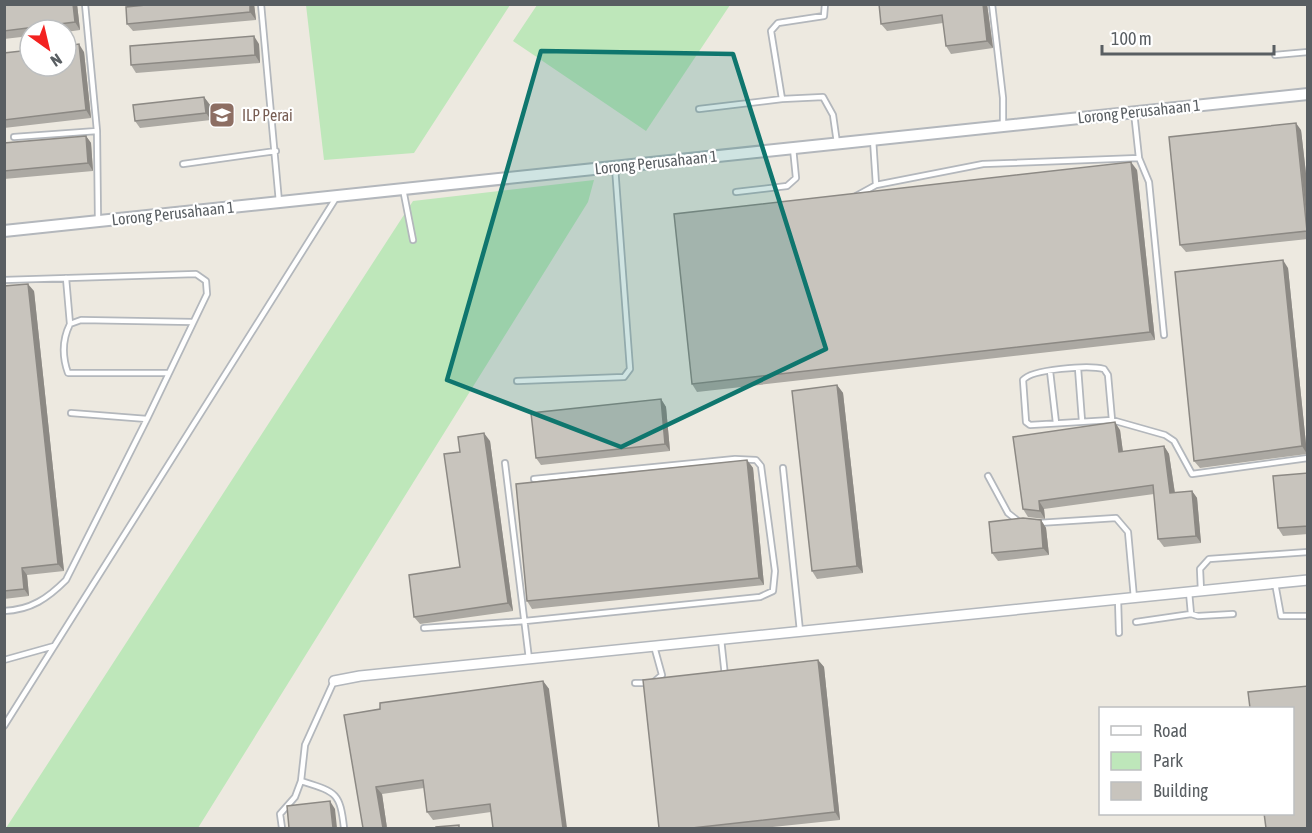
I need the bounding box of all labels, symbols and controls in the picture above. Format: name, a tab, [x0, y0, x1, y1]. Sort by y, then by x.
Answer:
north arrow	[18, 18, 78, 78]
scale bar	[1102, 18, 1274, 56]
text: 100 m	[1111, 28, 1152, 49]
text: N	[47, 50, 65, 71]
street label: Lorong Perusahaan 1	[1077, 96, 1201, 127]
school or university icon: ILP Perai	[207, 100, 237, 130]
place label: ILP Perai	[242, 106, 293, 124]
street label: Lorong Perusahaan 1	[594, 147, 718, 178]
street label: Lorong Perusahaan 1	[111, 198, 235, 229]
legend	[1099, 707, 1294, 815]
text: Road	[1153, 720, 1187, 741]
text: Park	[1153, 750, 1183, 771]
text: Building	[1153, 780, 1208, 801]

